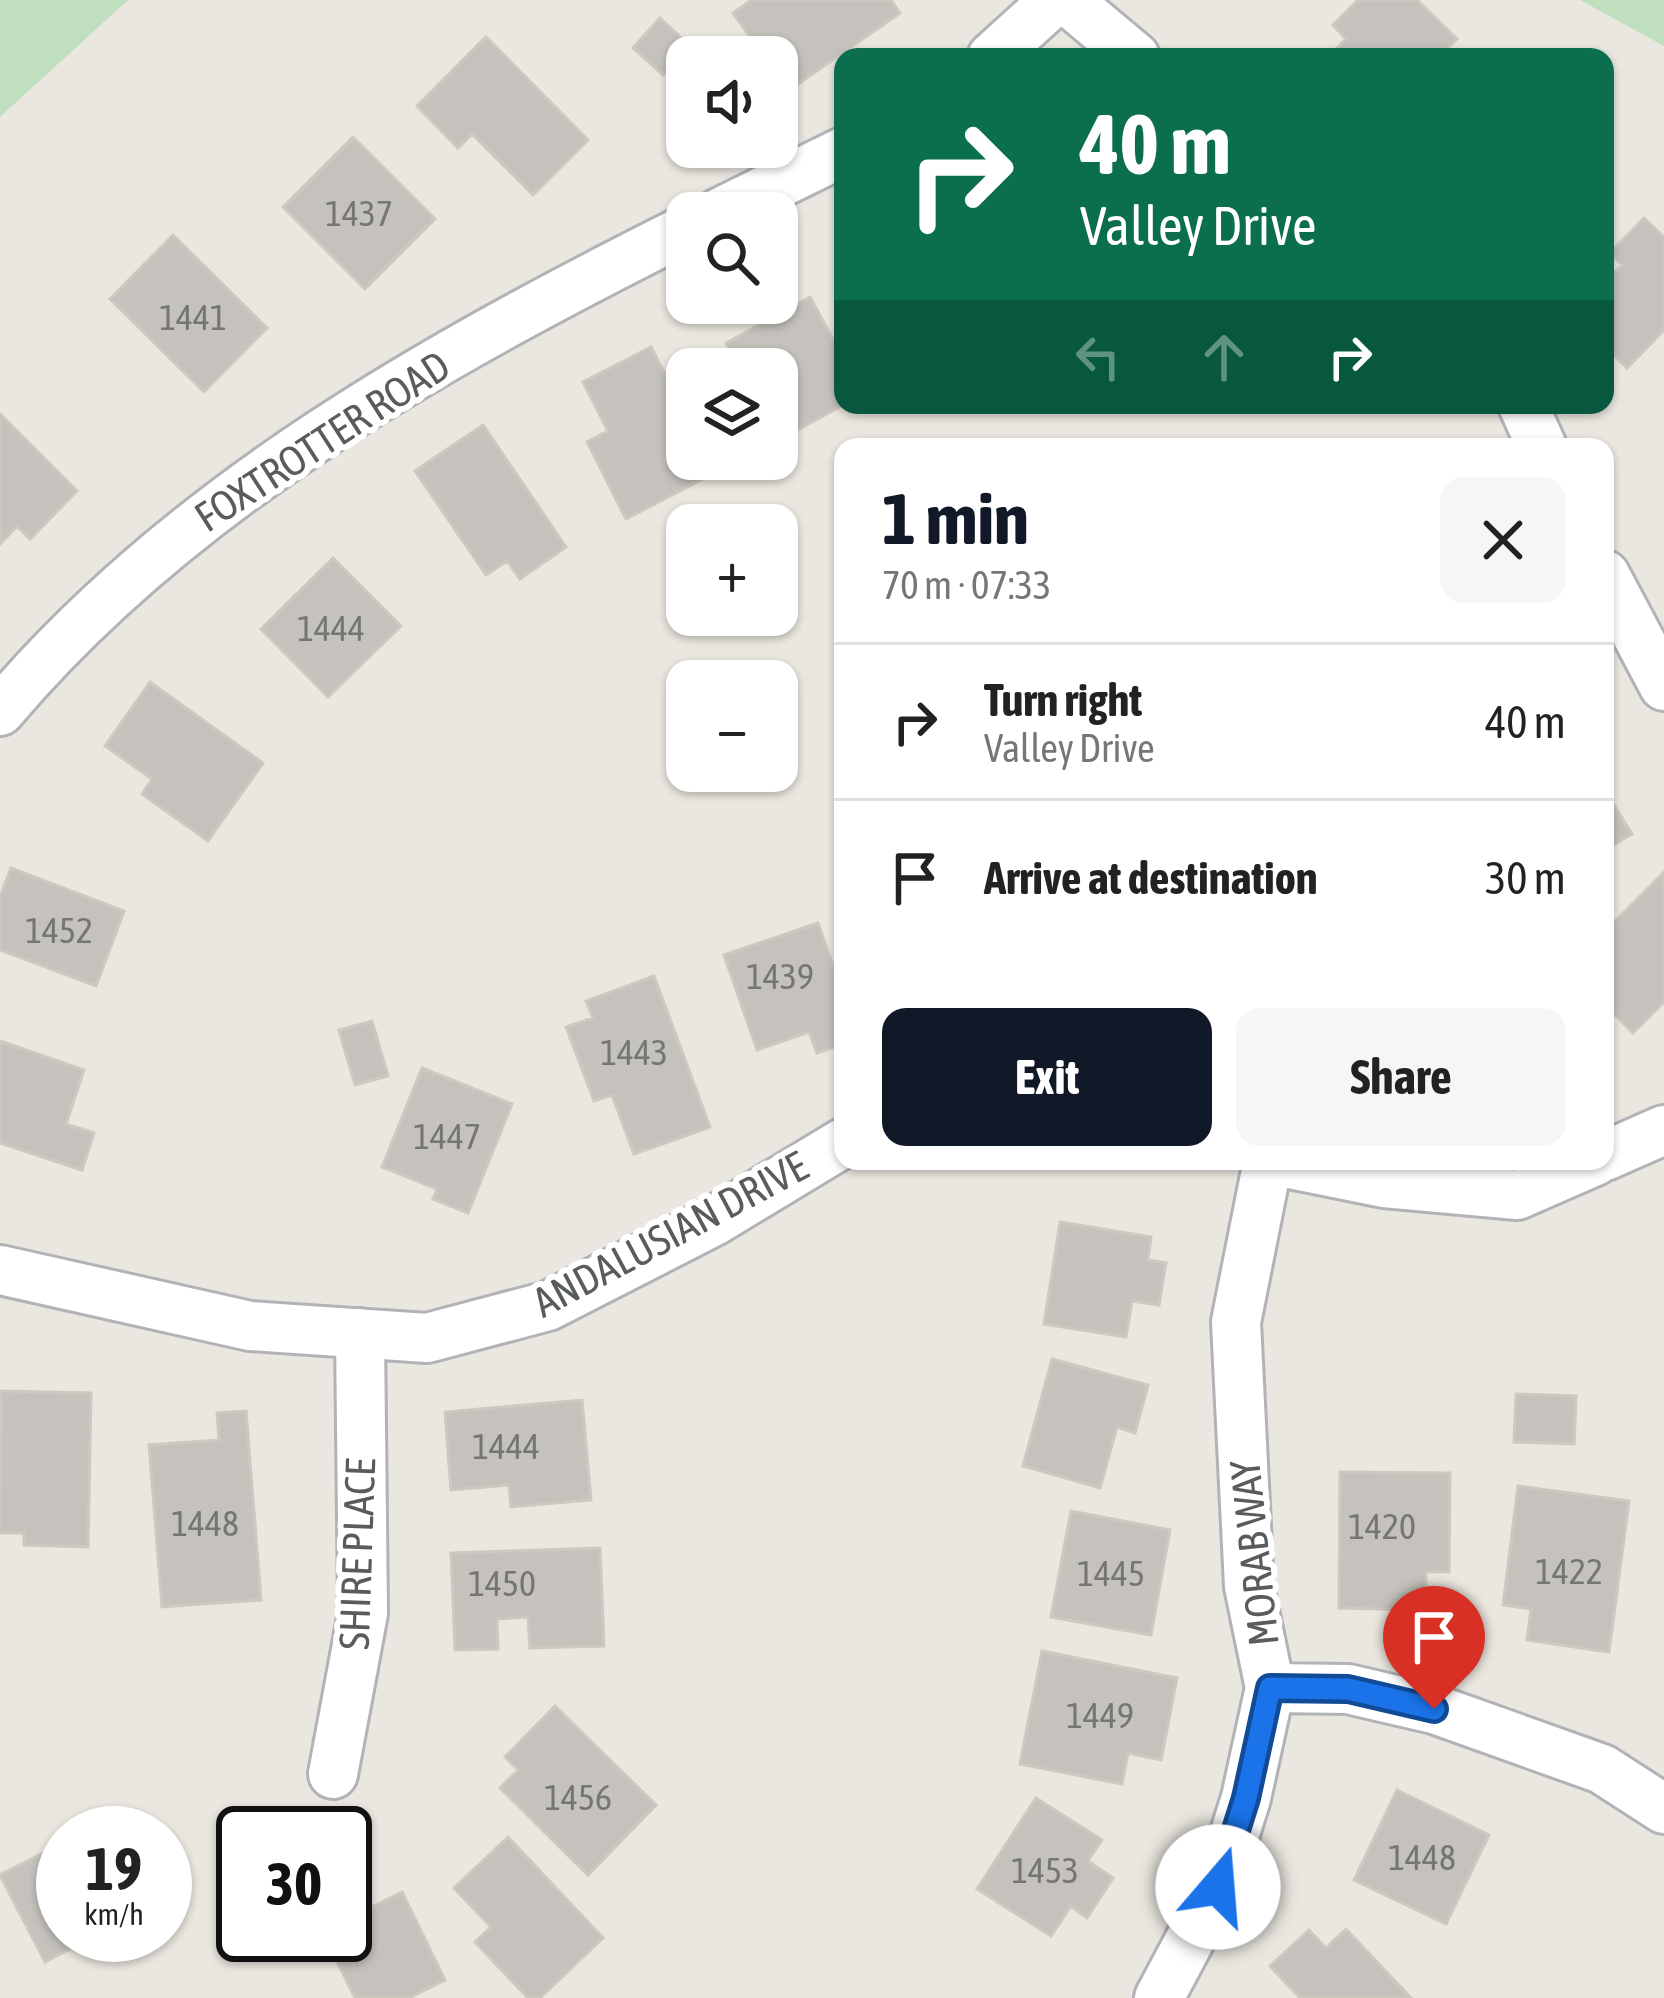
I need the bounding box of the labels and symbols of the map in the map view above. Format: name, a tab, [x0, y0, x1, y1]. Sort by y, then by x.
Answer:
house number: 1437	[325, 192, 393, 234]
house number: 1441	[159, 296, 227, 338]
street label: FOXTROTTER ROAD	[186, 341, 458, 541]
house number: 1444	[297, 607, 365, 649]
house number: 1452	[25, 909, 93, 951]
house number: 1439	[746, 955, 814, 997]
house number: 1443	[600, 1031, 668, 1073]
house number: 1447	[413, 1115, 481, 1157]
street label: ANDALUSIAN DRIVE	[525, 1141, 815, 1326]
house number: 1444	[472, 1425, 540, 1467]
street label: SHIRE PLACE	[330, 1457, 384, 1651]
street label: MORAB WAY	[1220, 1457, 1288, 1648]
house number: 1448	[171, 1502, 239, 1544]
house number: 1420	[1348, 1505, 1416, 1547]
house number: 1422	[1535, 1550, 1603, 1592]
house number: 1445	[1077, 1552, 1145, 1594]
house number: 1450	[468, 1562, 536, 1604]
pin	[1383, 1586, 1485, 1709]
house number: 1449	[1066, 1694, 1134, 1736]
house number: 1456	[544, 1776, 612, 1818]
speed limit sign: 30	[216, 1806, 372, 1962]
position arrow	[1155, 1824, 1281, 1950]
house number: 1448	[1388, 1836, 1456, 1878]
house number: 1453	[1011, 1849, 1079, 1891]

